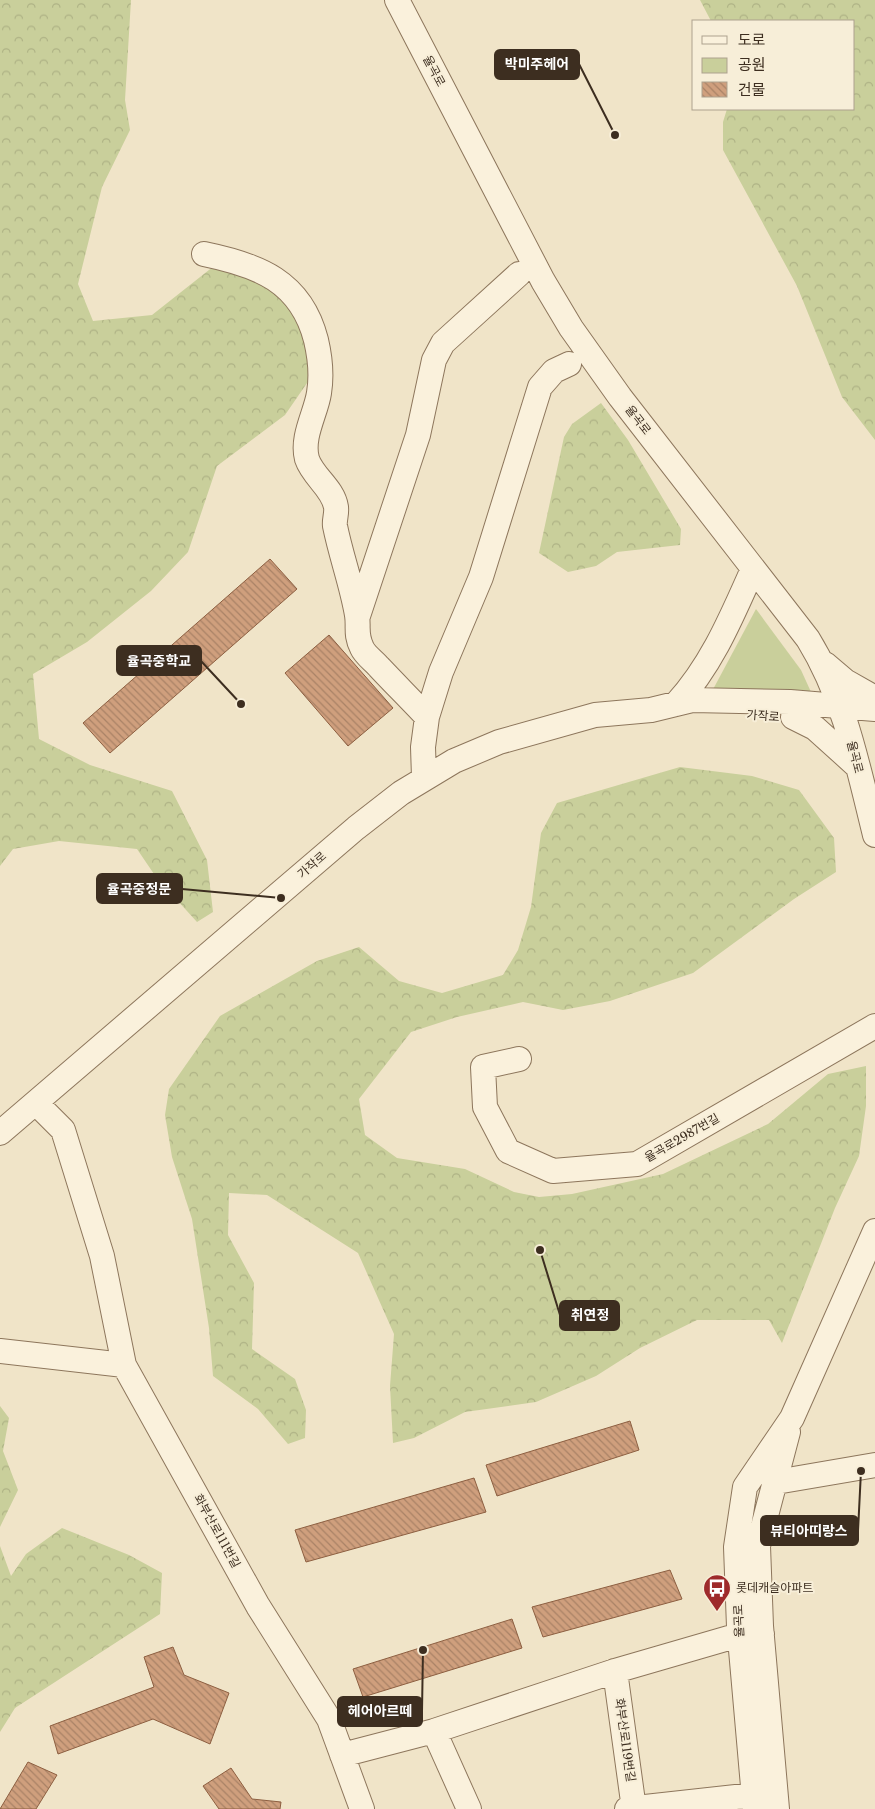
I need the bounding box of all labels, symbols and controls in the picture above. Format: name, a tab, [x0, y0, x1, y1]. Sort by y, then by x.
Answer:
legend	[692, 20, 855, 110]
text: 도로	[738, 30, 766, 49]
callout: 박미주헤어	[495, 50, 579, 79]
street label: 율곡로	[420, 53, 449, 89]
text: 박미주헤어	[505, 55, 569, 73]
text: 공원	[738, 55, 766, 74]
text: 건물	[738, 80, 766, 99]
street label: 율곡로	[622, 402, 655, 437]
callout: 율곡중학교	[117, 646, 201, 675]
text: 율곡중학교	[127, 652, 191, 670]
street label: 가작로	[746, 707, 780, 724]
street label: 율곡로	[844, 739, 867, 775]
street label: 가작로	[294, 848, 329, 881]
callout: 율곡중정문	[97, 874, 182, 903]
text: 율곡중정문	[107, 880, 171, 898]
street label: 율곡로2987번길	[642, 1110, 722, 1165]
callout: 취연정	[560, 1301, 619, 1330]
text: 취연정	[571, 1306, 609, 1324]
street label: 화부산로111번길	[191, 1491, 244, 1570]
callout: 뷰티아띠랑스	[761, 1516, 858, 1545]
text: 뷰티아띠랑스	[770, 1522, 848, 1540]
bus stop icon: 롯데캐슬아파트	[702, 1573, 732, 1612]
place label: 롯데캐슬아파트	[736, 1580, 813, 1595]
street label: 율곡로	[730, 1604, 747, 1638]
callout: 헤어아르떼	[338, 1697, 422, 1726]
street label: 화부산로119번길	[612, 1697, 639, 1783]
text: 헤어아르떼	[348, 1702, 412, 1720]

